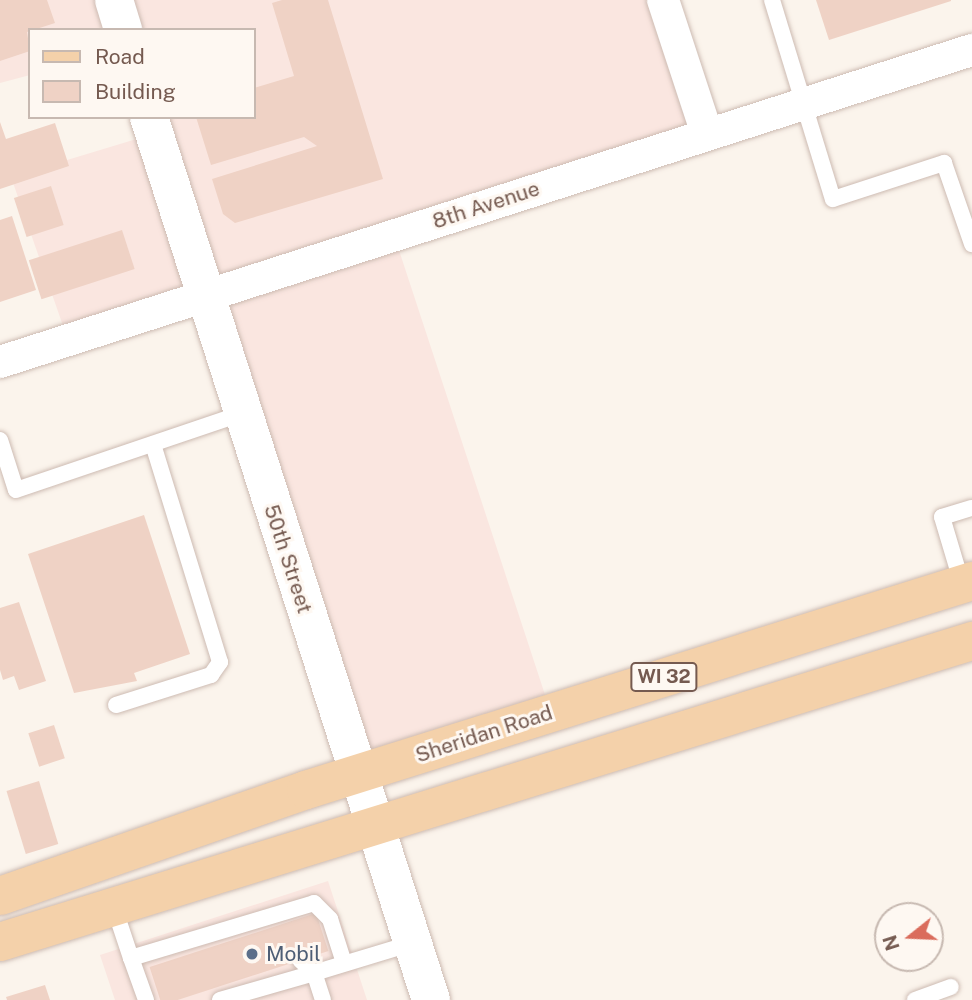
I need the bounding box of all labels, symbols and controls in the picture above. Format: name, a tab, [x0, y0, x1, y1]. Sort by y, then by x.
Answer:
legend	[28, 28, 256, 119]
text: Road	[95, 44, 145, 69]
text: Building	[95, 79, 176, 104]
street label: 8th Avenue	[429, 176, 543, 234]
street label: 50th Street	[259, 501, 317, 617]
road number: WI 32	[629, 662, 699, 692]
street label: Sheridan Road	[412, 700, 556, 768]
north arrow	[874, 902, 944, 972]
text: N	[878, 932, 904, 953]
place label: Mobil	[266, 941, 321, 967]
marker: Mobil	[244, 946, 260, 962]

